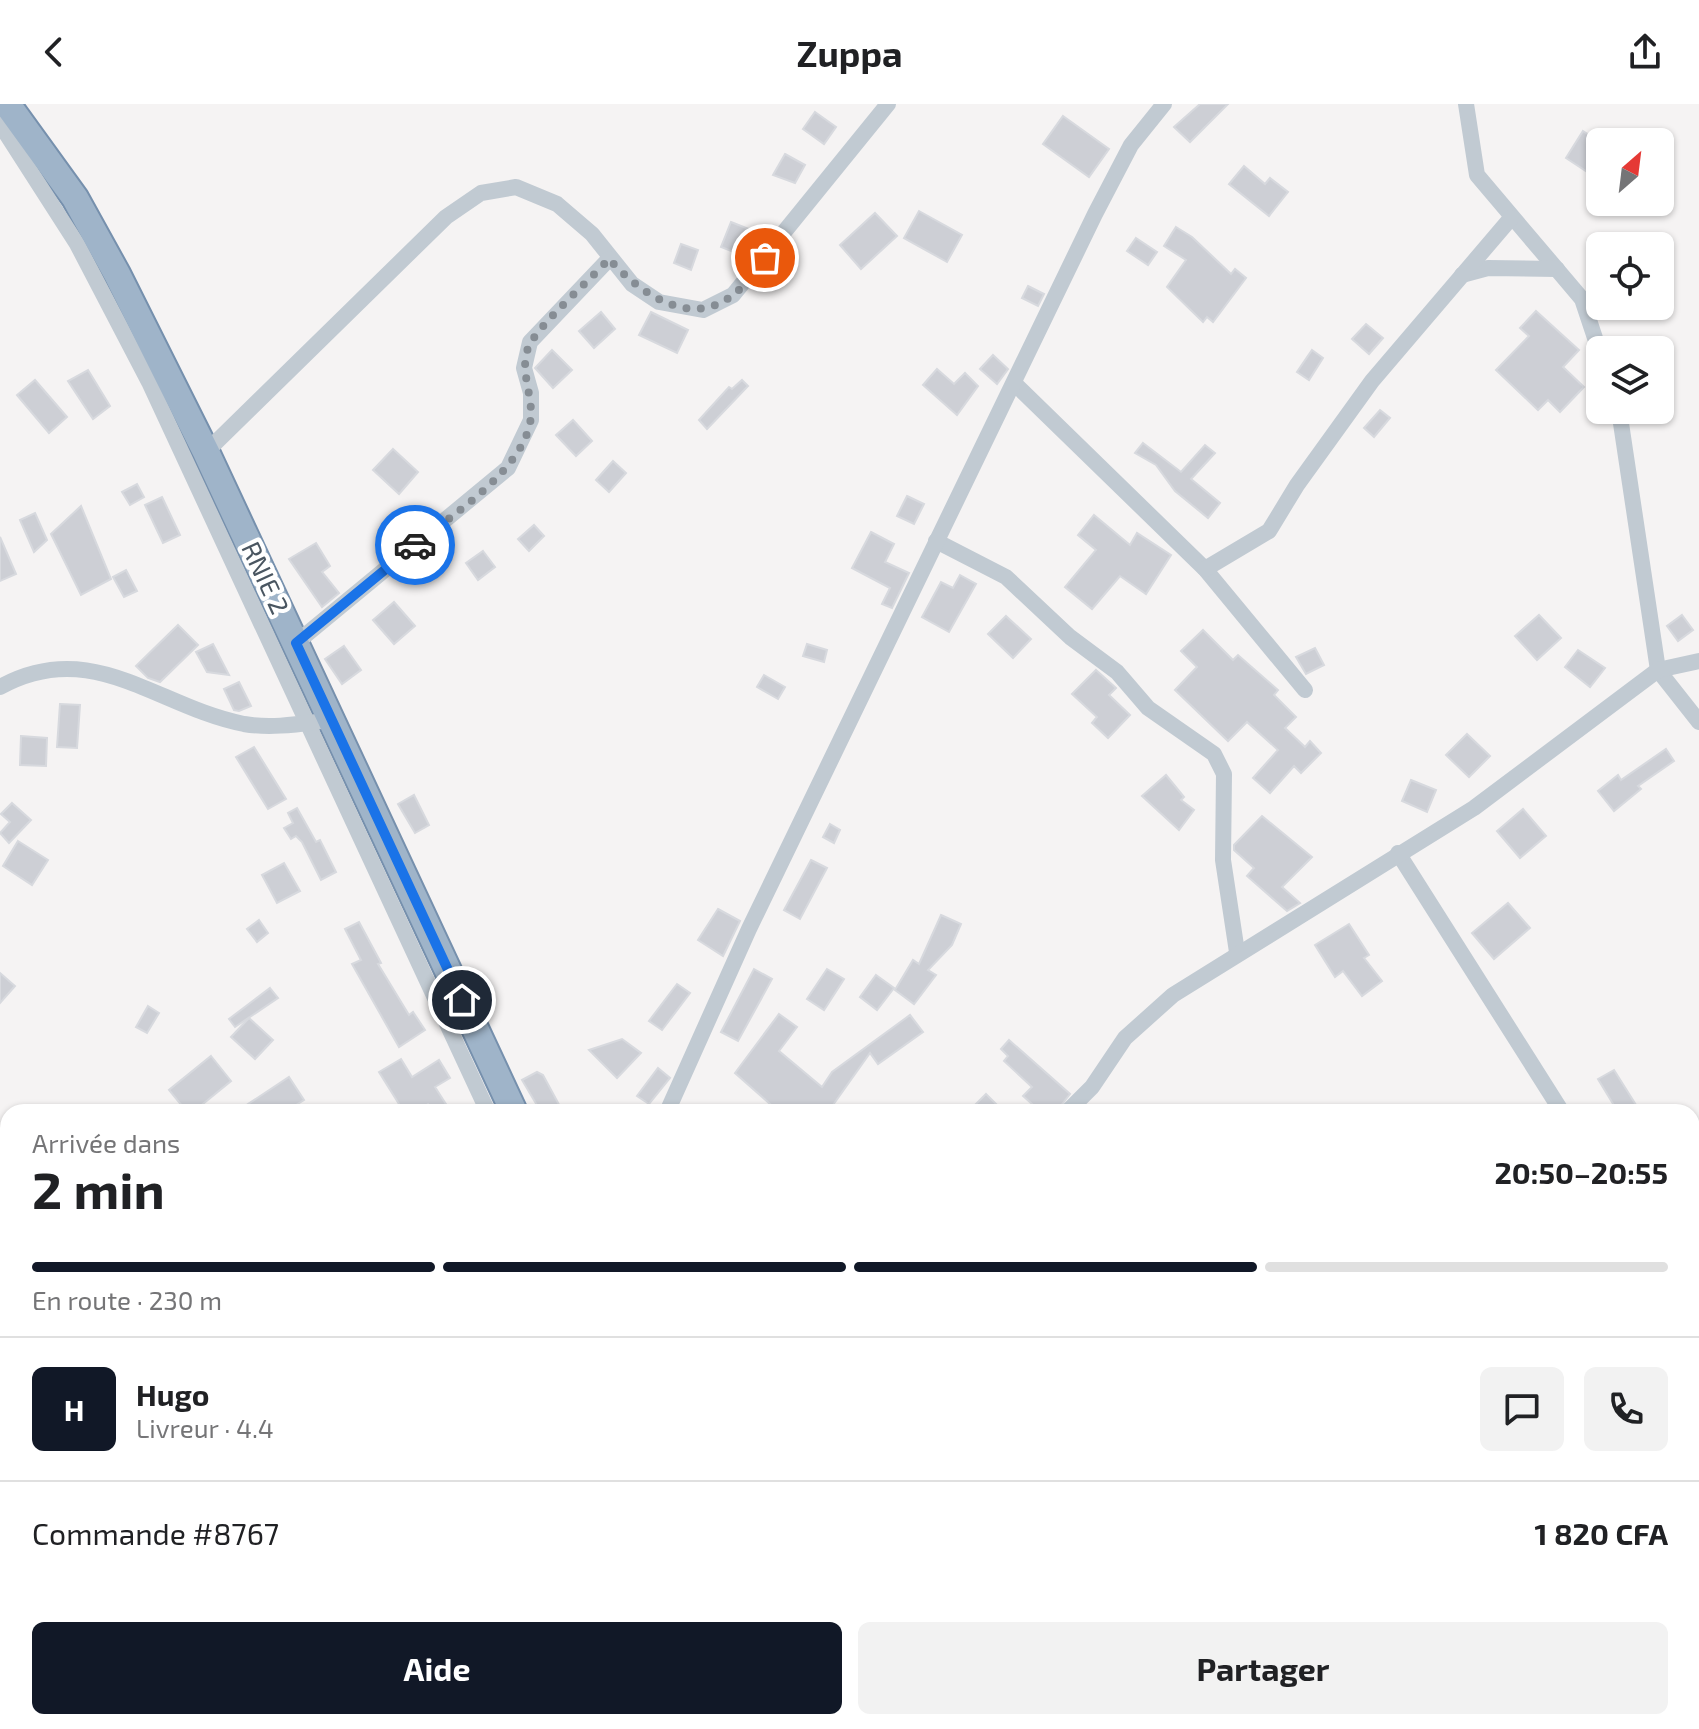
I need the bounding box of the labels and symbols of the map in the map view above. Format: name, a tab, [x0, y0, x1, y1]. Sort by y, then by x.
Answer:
north arrow	[1586, 128, 1674, 216]
pin	[731, 224, 799, 292]
courier	[375, 505, 455, 585]
street label: RNIE 2	[236, 536, 297, 618]
pin	[428, 966, 496, 1034]

